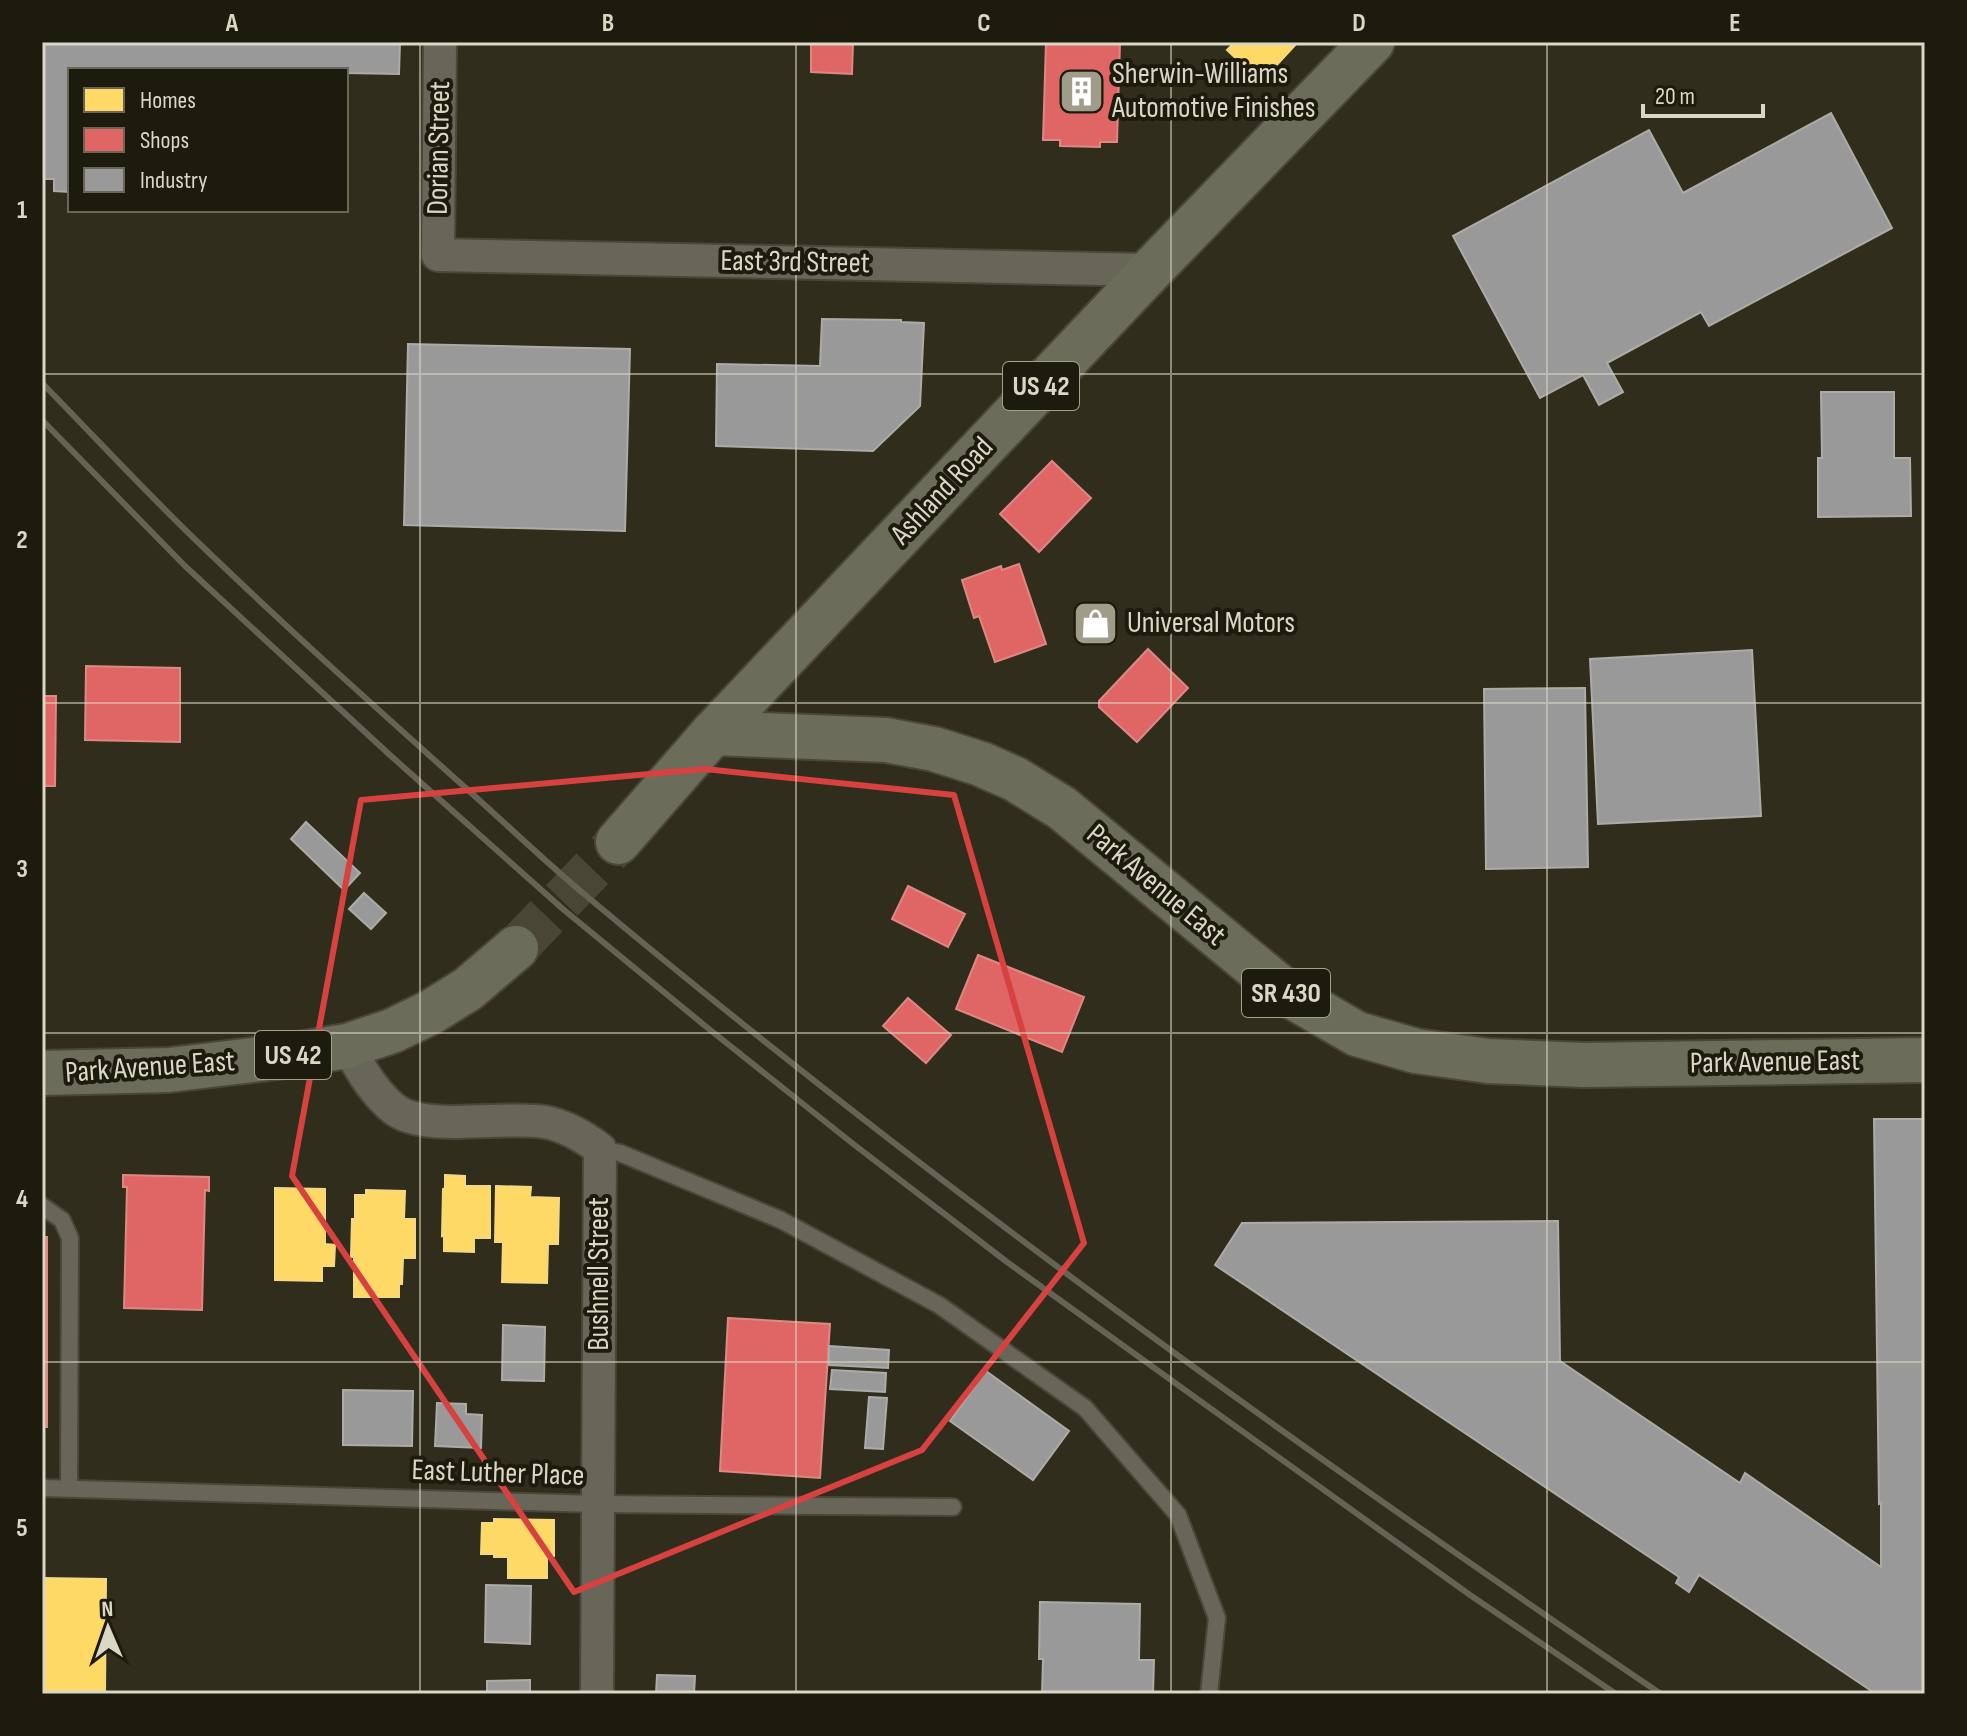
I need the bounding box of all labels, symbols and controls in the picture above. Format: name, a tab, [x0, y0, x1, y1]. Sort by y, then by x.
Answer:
text: A	[225, 8, 239, 39]
text: B	[602, 8, 614, 39]
text: C	[977, 8, 991, 39]
text: D	[1352, 8, 1366, 39]
text: E	[1729, 8, 1741, 39]
place label: Sherwin-Williams Automotive Finishes	[1111, 56, 1316, 126]
building icon: Sherwin-Williams Automotive Finishes	[1057, 67, 1105, 115]
legend	[68, 68, 348, 212]
scale bar	[1643, 68, 1763, 118]
street label: Dorian Street	[420, 81, 458, 215]
text: 20 m	[1655, 82, 1695, 111]
text: Homes	[140, 86, 196, 115]
text: Shops	[140, 126, 189, 155]
text: Industry	[140, 166, 207, 195]
text: 1	[17, 195, 27, 226]
street label: East 3rd Street	[720, 243, 870, 281]
road number: US 42	[1003, 362, 1079, 410]
street label: Ashland Road	[883, 430, 1001, 553]
text: 2	[16, 525, 28, 556]
shop icon: Universal Motors	[1072, 599, 1120, 647]
place label: Universal Motors	[1127, 605, 1295, 641]
street label: Park Avenue East	[1079, 817, 1233, 953]
text: 3	[16, 854, 28, 885]
road number: SR 430	[1242, 969, 1330, 1017]
road number: US 42	[255, 1031, 331, 1079]
street label: Park Avenue East	[64, 1043, 236, 1091]
street label: Park Avenue East	[1690, 1043, 1860, 1081]
text: 4	[16, 1184, 28, 1215]
street label: Bushnell Street	[581, 1197, 617, 1351]
street label: East Luther Place	[411, 1452, 585, 1494]
text: 5	[16, 1513, 28, 1544]
north arrow	[68, 1588, 148, 1668]
text: N	[101, 1596, 114, 1623]

